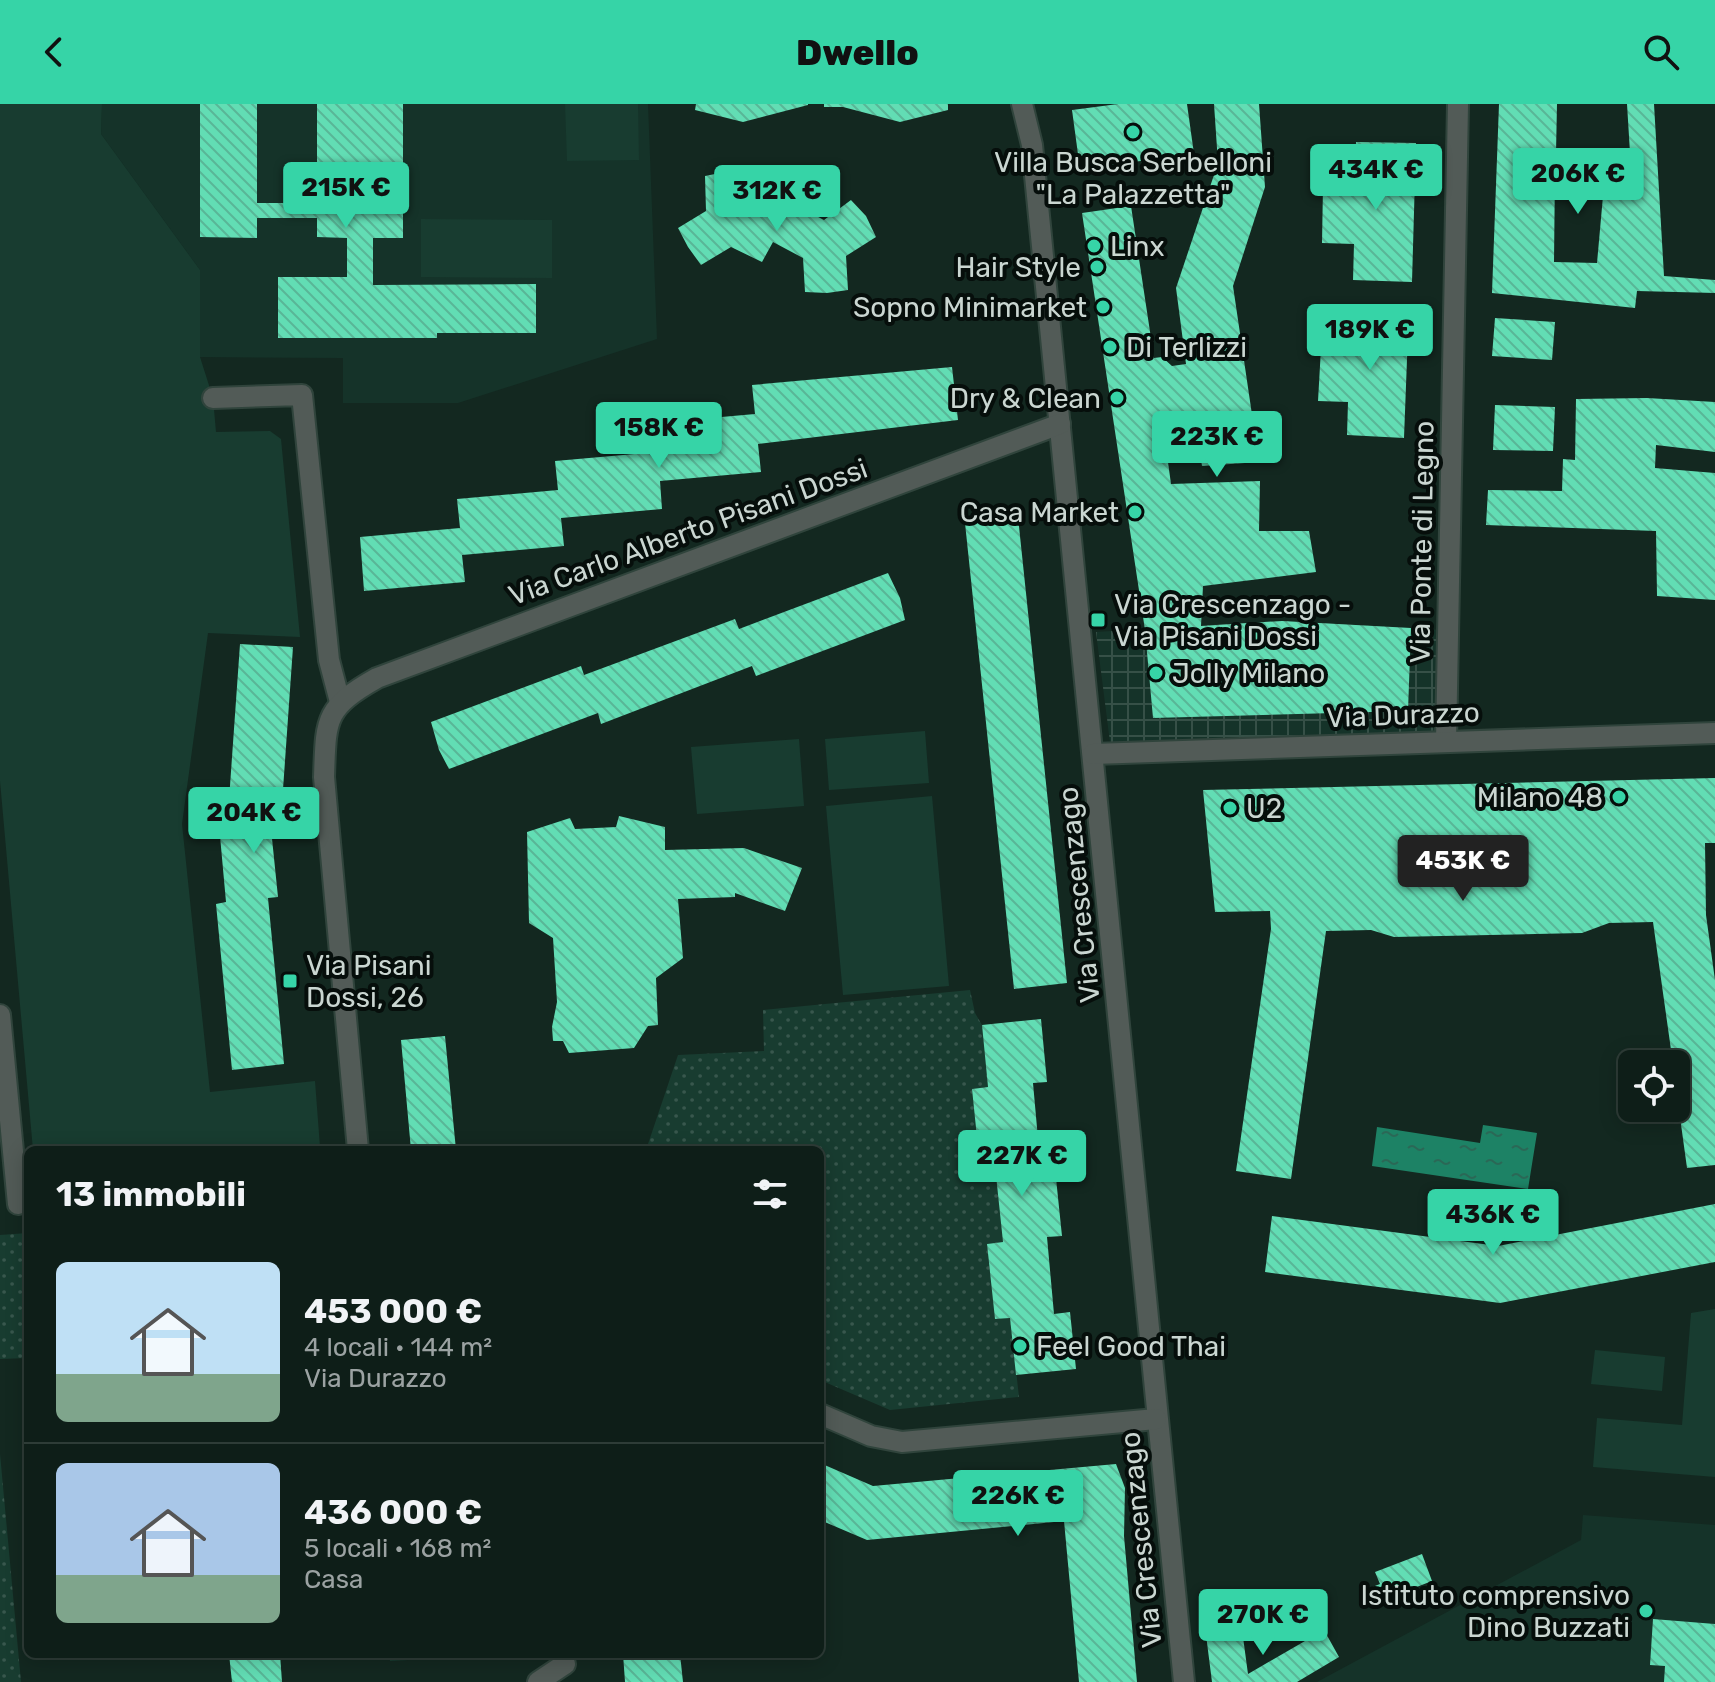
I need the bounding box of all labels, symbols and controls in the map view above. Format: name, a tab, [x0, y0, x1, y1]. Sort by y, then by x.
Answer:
icon: back	[32, 30, 76, 74]
icon: search	[1639, 30, 1683, 74]
text: Dwello	[796, 31, 919, 74]
marker: Villa Busca Serbelloni "La Palazzetta"	[1124, 123, 1142, 141]
pin: 434K €	[1311, 144, 1441, 212]
place label: Villa Busca Serbelloni "La Palazzetta"	[994, 146, 1272, 211]
pin: 206K €	[1513, 148, 1643, 216]
text: 434K €	[1328, 154, 1424, 185]
text: 206K €	[1531, 158, 1625, 189]
pin: 215K €	[281, 162, 411, 230]
pin: 312K €	[712, 165, 842, 233]
text: 215K €	[301, 172, 391, 203]
text: 312K €	[732, 175, 822, 206]
place label: Linx	[1110, 230, 1165, 263]
marker: Linx	[1085, 237, 1103, 255]
place label: Hair Style	[956, 251, 1081, 284]
marker: Hair Style	[1088, 258, 1106, 276]
place label: Sopno Minimarket	[853, 291, 1087, 324]
marker: Sopno Minimarket	[1094, 298, 1112, 316]
pin: 189K €	[1305, 304, 1435, 372]
text: 189K €	[1325, 314, 1415, 345]
place label: Di Terlizzi	[1126, 331, 1247, 364]
marker: Di Terlizzi	[1101, 338, 1119, 356]
place label: Dry & Clean	[950, 382, 1101, 415]
marker: Dry & Clean	[1108, 389, 1126, 407]
pin: 158K €	[594, 402, 724, 470]
pin: 223K €	[1152, 411, 1282, 479]
text: 158K €	[614, 412, 704, 443]
street label: Via Ponte di Legno	[1403, 420, 1441, 664]
text: 223K €	[1170, 421, 1264, 452]
street label: Via Carlo Alberto Pisani Dossi	[504, 452, 872, 612]
place label: Casa Market	[960, 496, 1119, 529]
marker: Casa Market	[1126, 503, 1144, 521]
place label: Via Crescenzago - Via Pisani Dossi	[1114, 588, 1351, 653]
marker: Via Crescenzago - Via Pisani Dossi	[1089, 611, 1107, 629]
place label: Jolly Milano	[1172, 657, 1325, 690]
marker: Jolly Milano	[1147, 664, 1165, 682]
street label: Via Durazzo	[1326, 696, 1480, 734]
place label: Milano 48	[1477, 781, 1603, 814]
street label: Via Crescenzago	[1051, 785, 1107, 1005]
pin: 204K €	[189, 787, 319, 855]
marker: Milano 48	[1610, 788, 1628, 806]
place label: U2	[1246, 792, 1282, 825]
text: 204K €	[206, 797, 302, 828]
marker: U2	[1221, 799, 1239, 817]
pin: 453K €	[1398, 835, 1528, 903]
text: 453K €	[1416, 845, 1510, 876]
place label: Via Pisani Dossi, 26	[306, 949, 432, 1014]
marker: Via Pisani Dossi, 26	[281, 972, 299, 990]
map controls	[1618, 1050, 1690, 1122]
button: locate	[1618, 1050, 1690, 1122]
pin: 227K €	[957, 1130, 1087, 1198]
text: 227K €	[976, 1140, 1068, 1171]
icon: filters	[748, 1172, 792, 1216]
text: 13 immobili	[56, 1174, 246, 1215]
pin: 436K €	[1428, 1189, 1558, 1257]
text: 436K €	[1446, 1199, 1540, 1230]
text: 453 000 €	[304, 1291, 482, 1332]
icon: home	[120, 1294, 216, 1390]
place label: Feel Good Thai	[1036, 1330, 1226, 1363]
text: 4 locali · 144 m²	[304, 1332, 492, 1363]
marker: Feel Good Thai	[1011, 1337, 1029, 1355]
text: Via Durazzo	[304, 1363, 447, 1394]
street label: Via Crescenzago	[1113, 1430, 1169, 1650]
pin: 226K €	[953, 1470, 1083, 1538]
text: 226K €	[971, 1480, 1065, 1511]
text: 436 000 €	[304, 1492, 482, 1533]
icon: home	[120, 1495, 216, 1591]
text: 5 locali · 168 m²	[304, 1533, 491, 1564]
text: Casa	[304, 1564, 363, 1595]
place label: Istituto comprensivo Dino Buzzati	[1360, 1579, 1630, 1644]
pin: 270K €	[1198, 1589, 1328, 1657]
text: 270K €	[1217, 1599, 1309, 1630]
marker: Istituto comprensivo Dino Buzzati	[1637, 1602, 1655, 1620]

